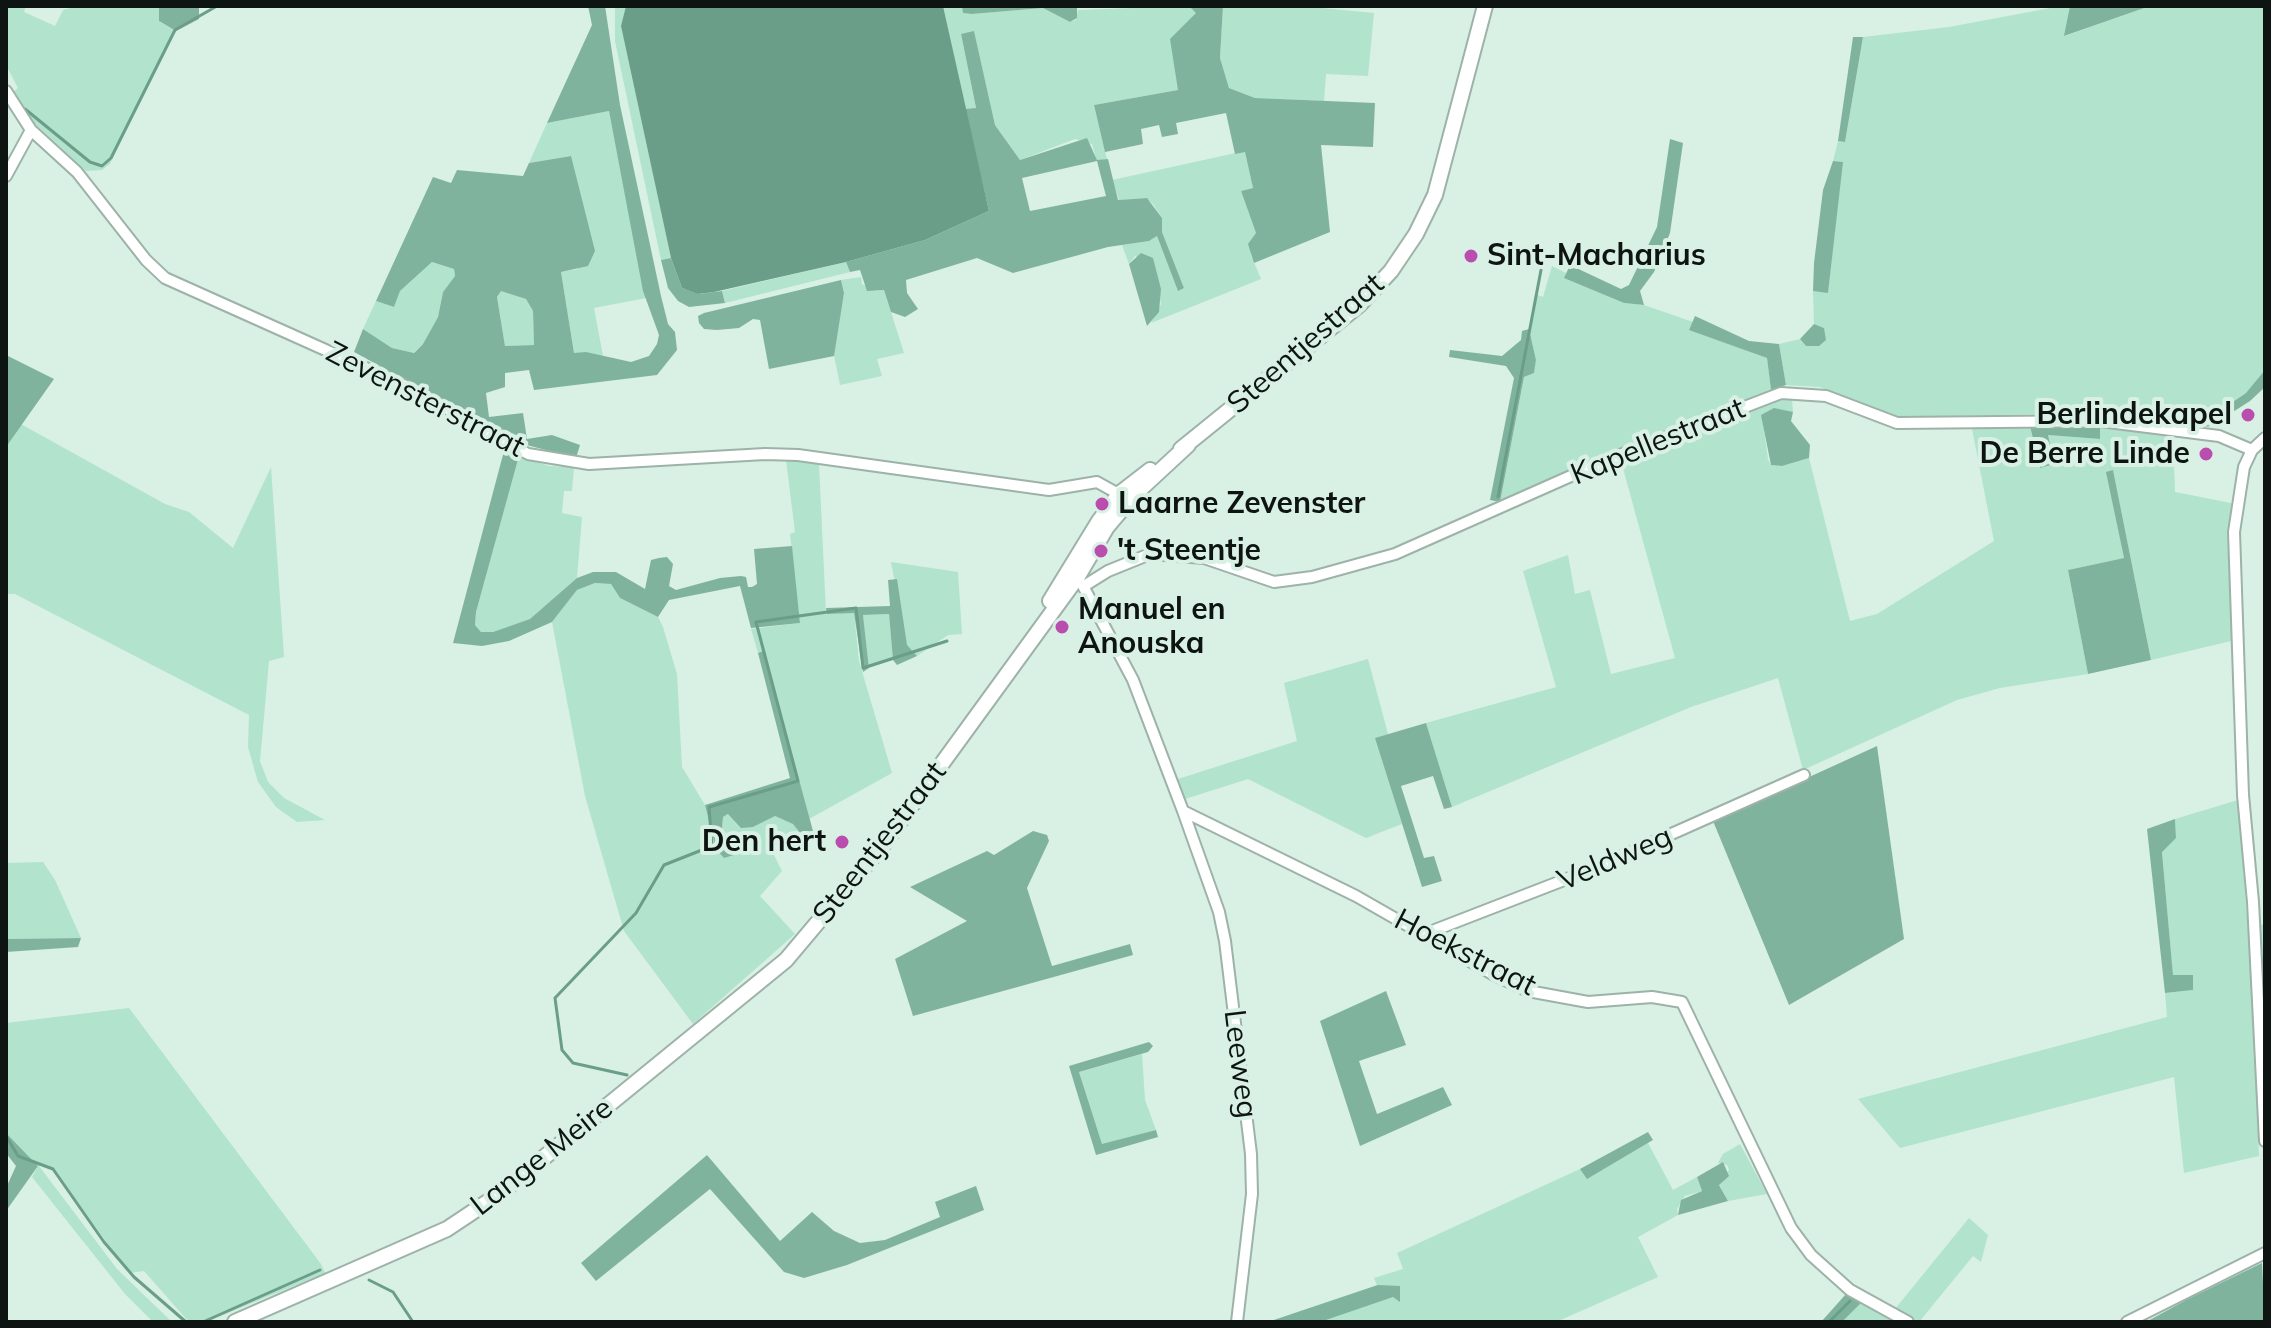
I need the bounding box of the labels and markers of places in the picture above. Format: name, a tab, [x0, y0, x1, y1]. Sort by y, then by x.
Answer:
place label: Sint-Macharius	[1487, 238, 1706, 274]
marker: Sint-Macharius	[1462, 247, 1480, 265]
place label: Berlindekapel	[2036, 397, 2232, 433]
marker: Berlindekapel	[2239, 406, 2257, 424]
place label: De Berre Linde	[1980, 436, 2190, 472]
marker: De Berre Linde	[2197, 445, 2215, 463]
place label: Laarne Zevenster	[1118, 486, 1365, 522]
marker: Laarne Zevenster	[1093, 495, 1111, 513]
place label: 't Steentje	[1117, 533, 1261, 569]
marker: 't Steentje	[1092, 542, 1110, 560]
place label: Manuel en Anouska	[1078, 592, 1226, 662]
marker: Manuel en Anouska	[1053, 618, 1071, 636]
place label: Den hert	[702, 824, 826, 860]
marker: Den hert	[833, 833, 851, 851]

